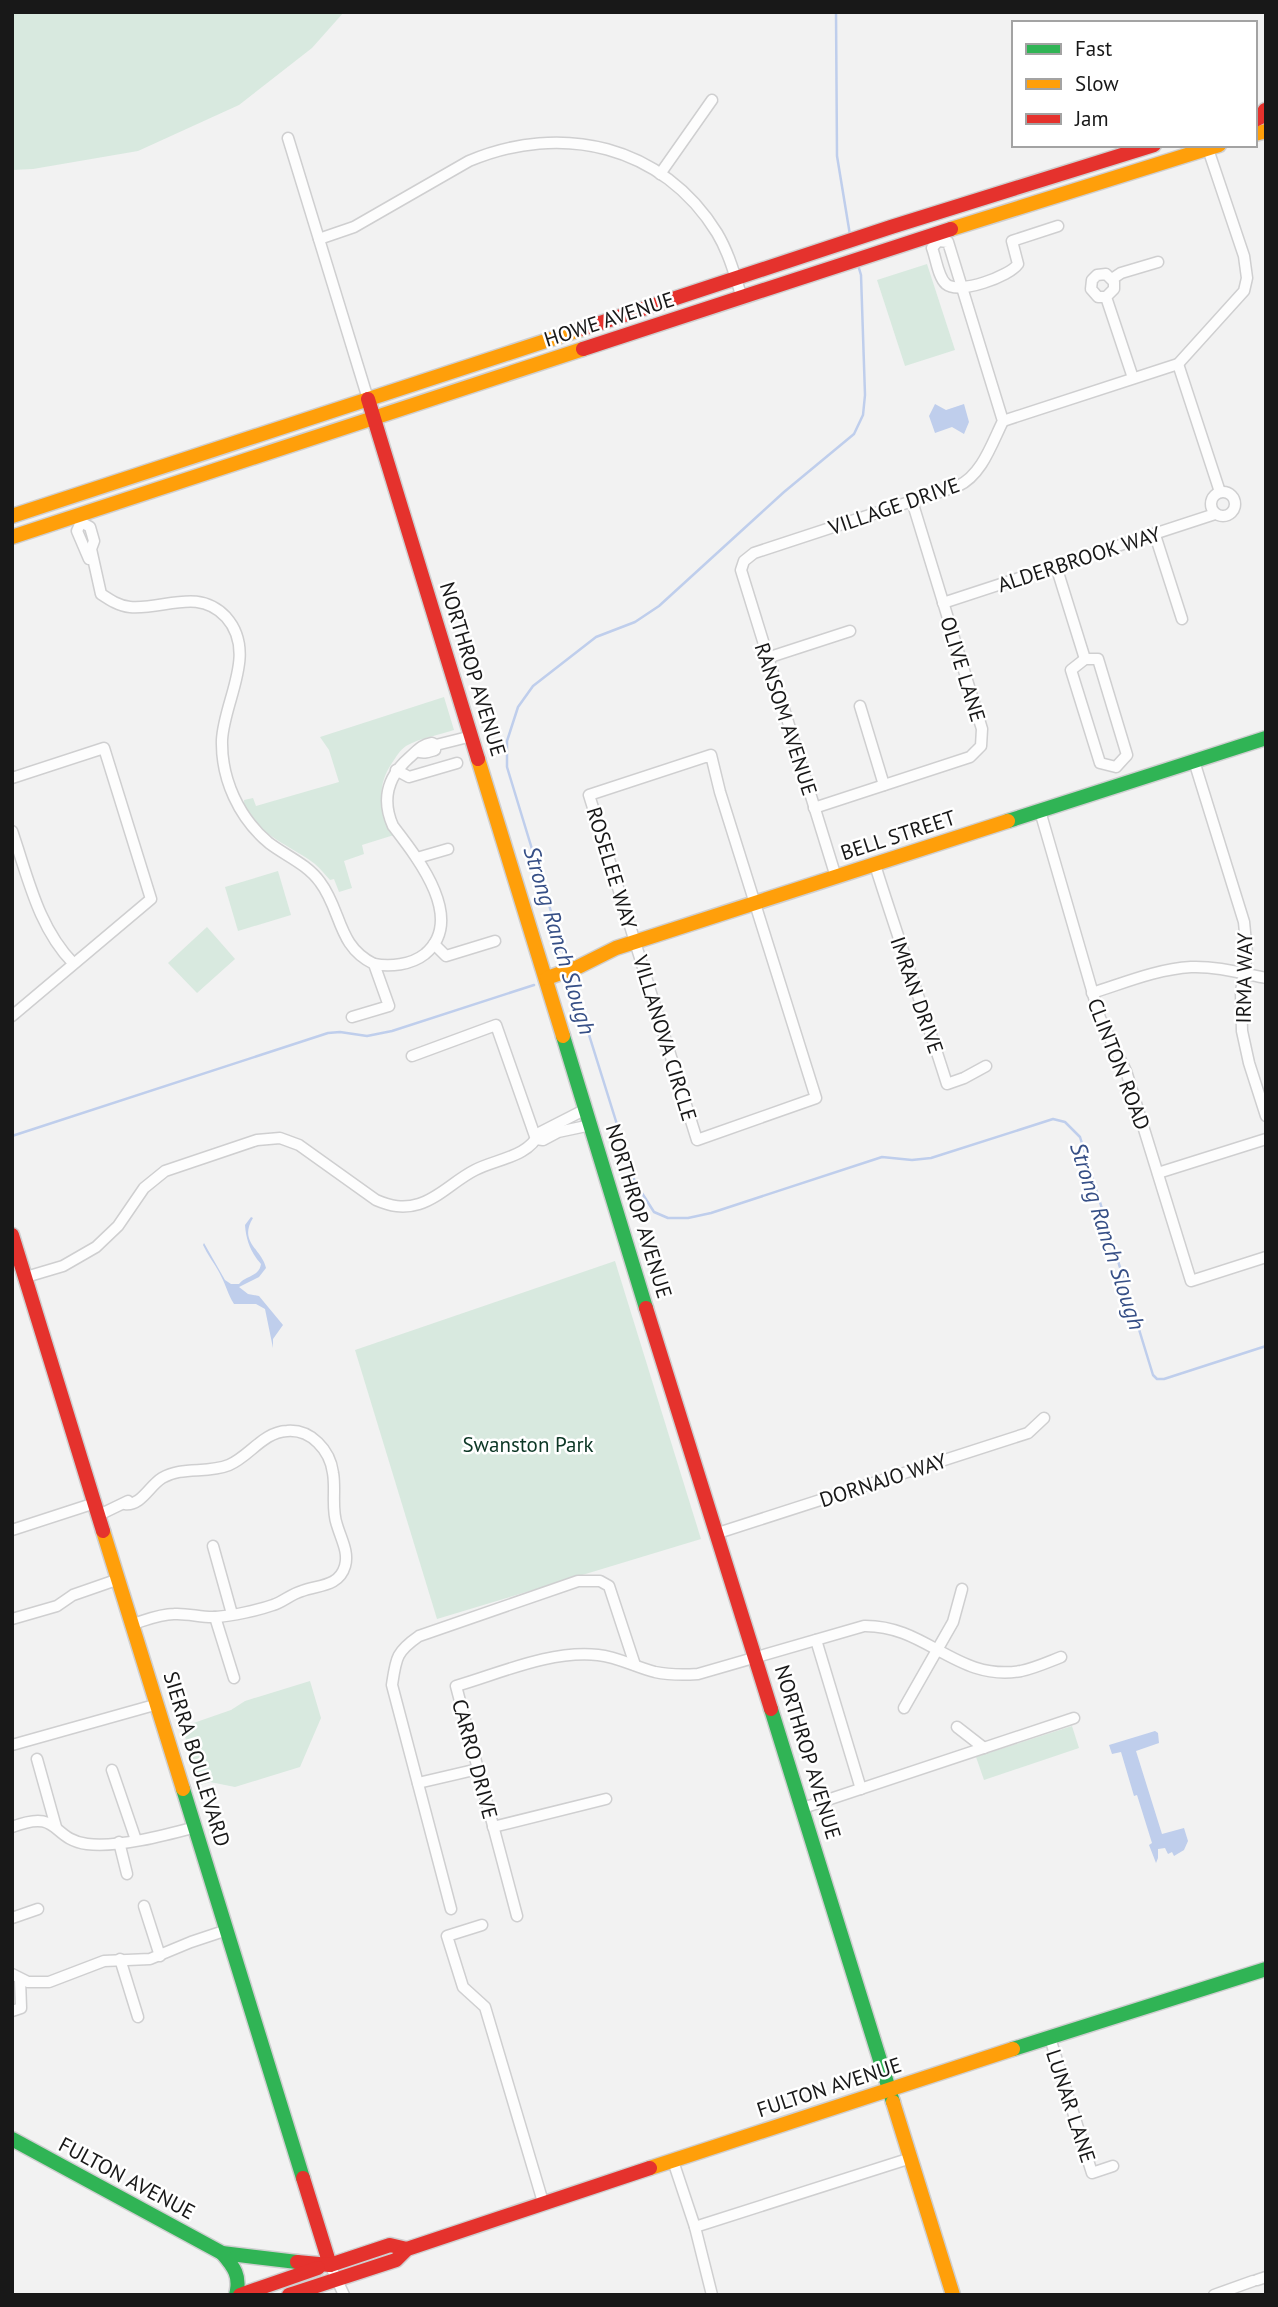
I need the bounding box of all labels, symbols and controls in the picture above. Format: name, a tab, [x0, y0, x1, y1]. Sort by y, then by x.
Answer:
legend	[1012, 21, 1257, 147]
text: Fast	[1075, 35, 1112, 62]
text: Slow	[1075, 70, 1119, 97]
text: Jam	[1074, 105, 1109, 132]
street label: HOWE AVENUE	[541, 285, 677, 353]
street label: VILLAGE DRIVE	[824, 471, 963, 541]
street label: ALDERBROOK WAY	[994, 520, 1164, 598]
street label: NORTHROP AVENUE	[434, 579, 512, 759]
street label: OLIVE LANE	[934, 613, 992, 725]
street label: RANSOM AVENUE	[749, 639, 823, 799]
street label: ROSELEE WAY	[581, 804, 643, 933]
street label: BELL STREET	[837, 804, 959, 866]
water label: Strong Ranch Slough	[518, 842, 602, 1038]
street label: IRMA WAY	[1230, 932, 1258, 1024]
street label: IMRAN DRIVE	[884, 933, 950, 1057]
street label: VILLANOVA CIRCLE	[627, 951, 703, 1124]
street label: CLINTON ROAD	[1081, 994, 1157, 1134]
street label: NORTHROP AVENUE	[600, 1121, 678, 1301]
water label: Strong Ranch Slough	[1064, 1138, 1152, 1334]
park label: Swanston Park	[462, 1431, 594, 1458]
street label: DORNAJO WAY	[816, 1447, 950, 1513]
street label: NORTHROP AVENUE	[769, 1662, 847, 1842]
street label: SIERRA BOULEVARD	[157, 1668, 237, 1850]
street label: CARRO DRIVE	[446, 1696, 504, 1822]
street label: LUNAR LANE	[1040, 2046, 1102, 2166]
street label: FULTON AVENUE	[753, 2051, 905, 2123]
street label: FULTON AVENUE	[54, 2131, 200, 2225]

